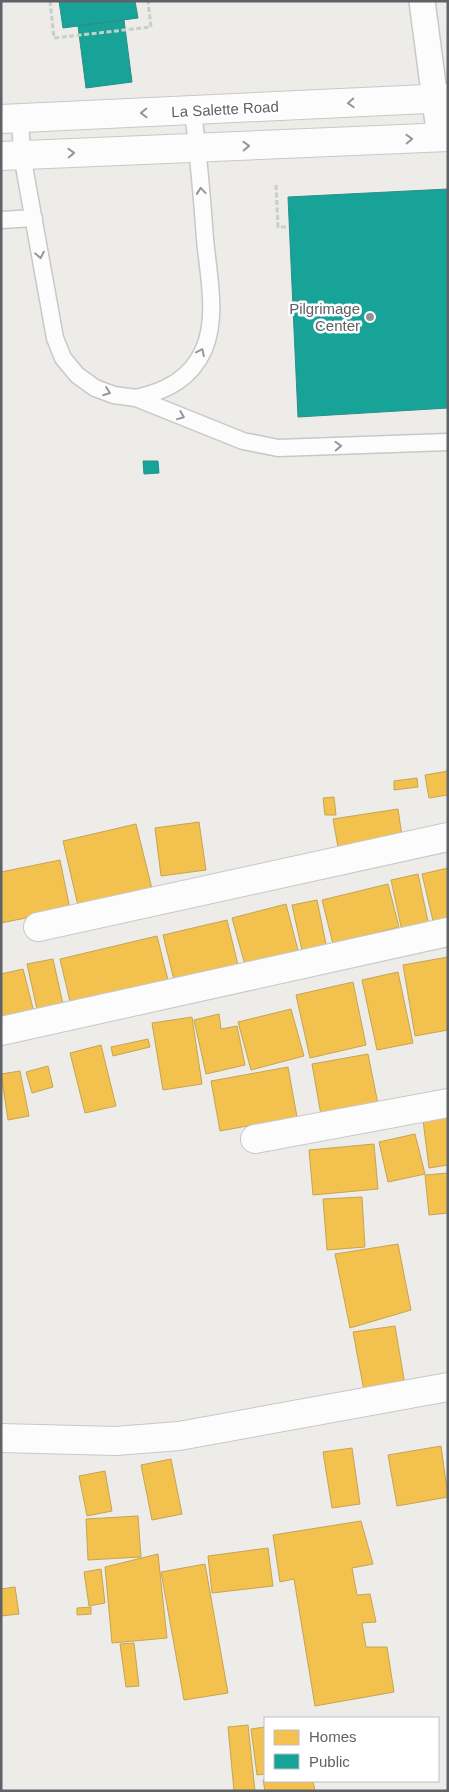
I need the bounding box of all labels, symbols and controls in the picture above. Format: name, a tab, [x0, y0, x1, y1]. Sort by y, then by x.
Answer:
street label: La Salette Road	[171, 98, 279, 120]
one-way arrow	[347, 98, 354, 108]
one-way arrow	[140, 107, 148, 118]
one-way arrow	[406, 134, 413, 144]
one-way arrow	[243, 140, 251, 151]
one-way arrow	[67, 148, 75, 159]
one-way arrow	[196, 187, 207, 195]
one-way arrow	[35, 251, 45, 259]
place label: Pilgrimage Center	[289, 300, 360, 334]
marker: Pilgrimage Center	[364, 311, 376, 323]
one-way arrow	[195, 348, 206, 357]
one-way arrow	[102, 387, 110, 397]
one-way arrow	[176, 410, 185, 420]
one-way arrow	[335, 440, 343, 451]
legend	[264, 1717, 439, 1782]
text: Homes	[309, 1728, 357, 1745]
text: Public	[309, 1753, 350, 1770]

